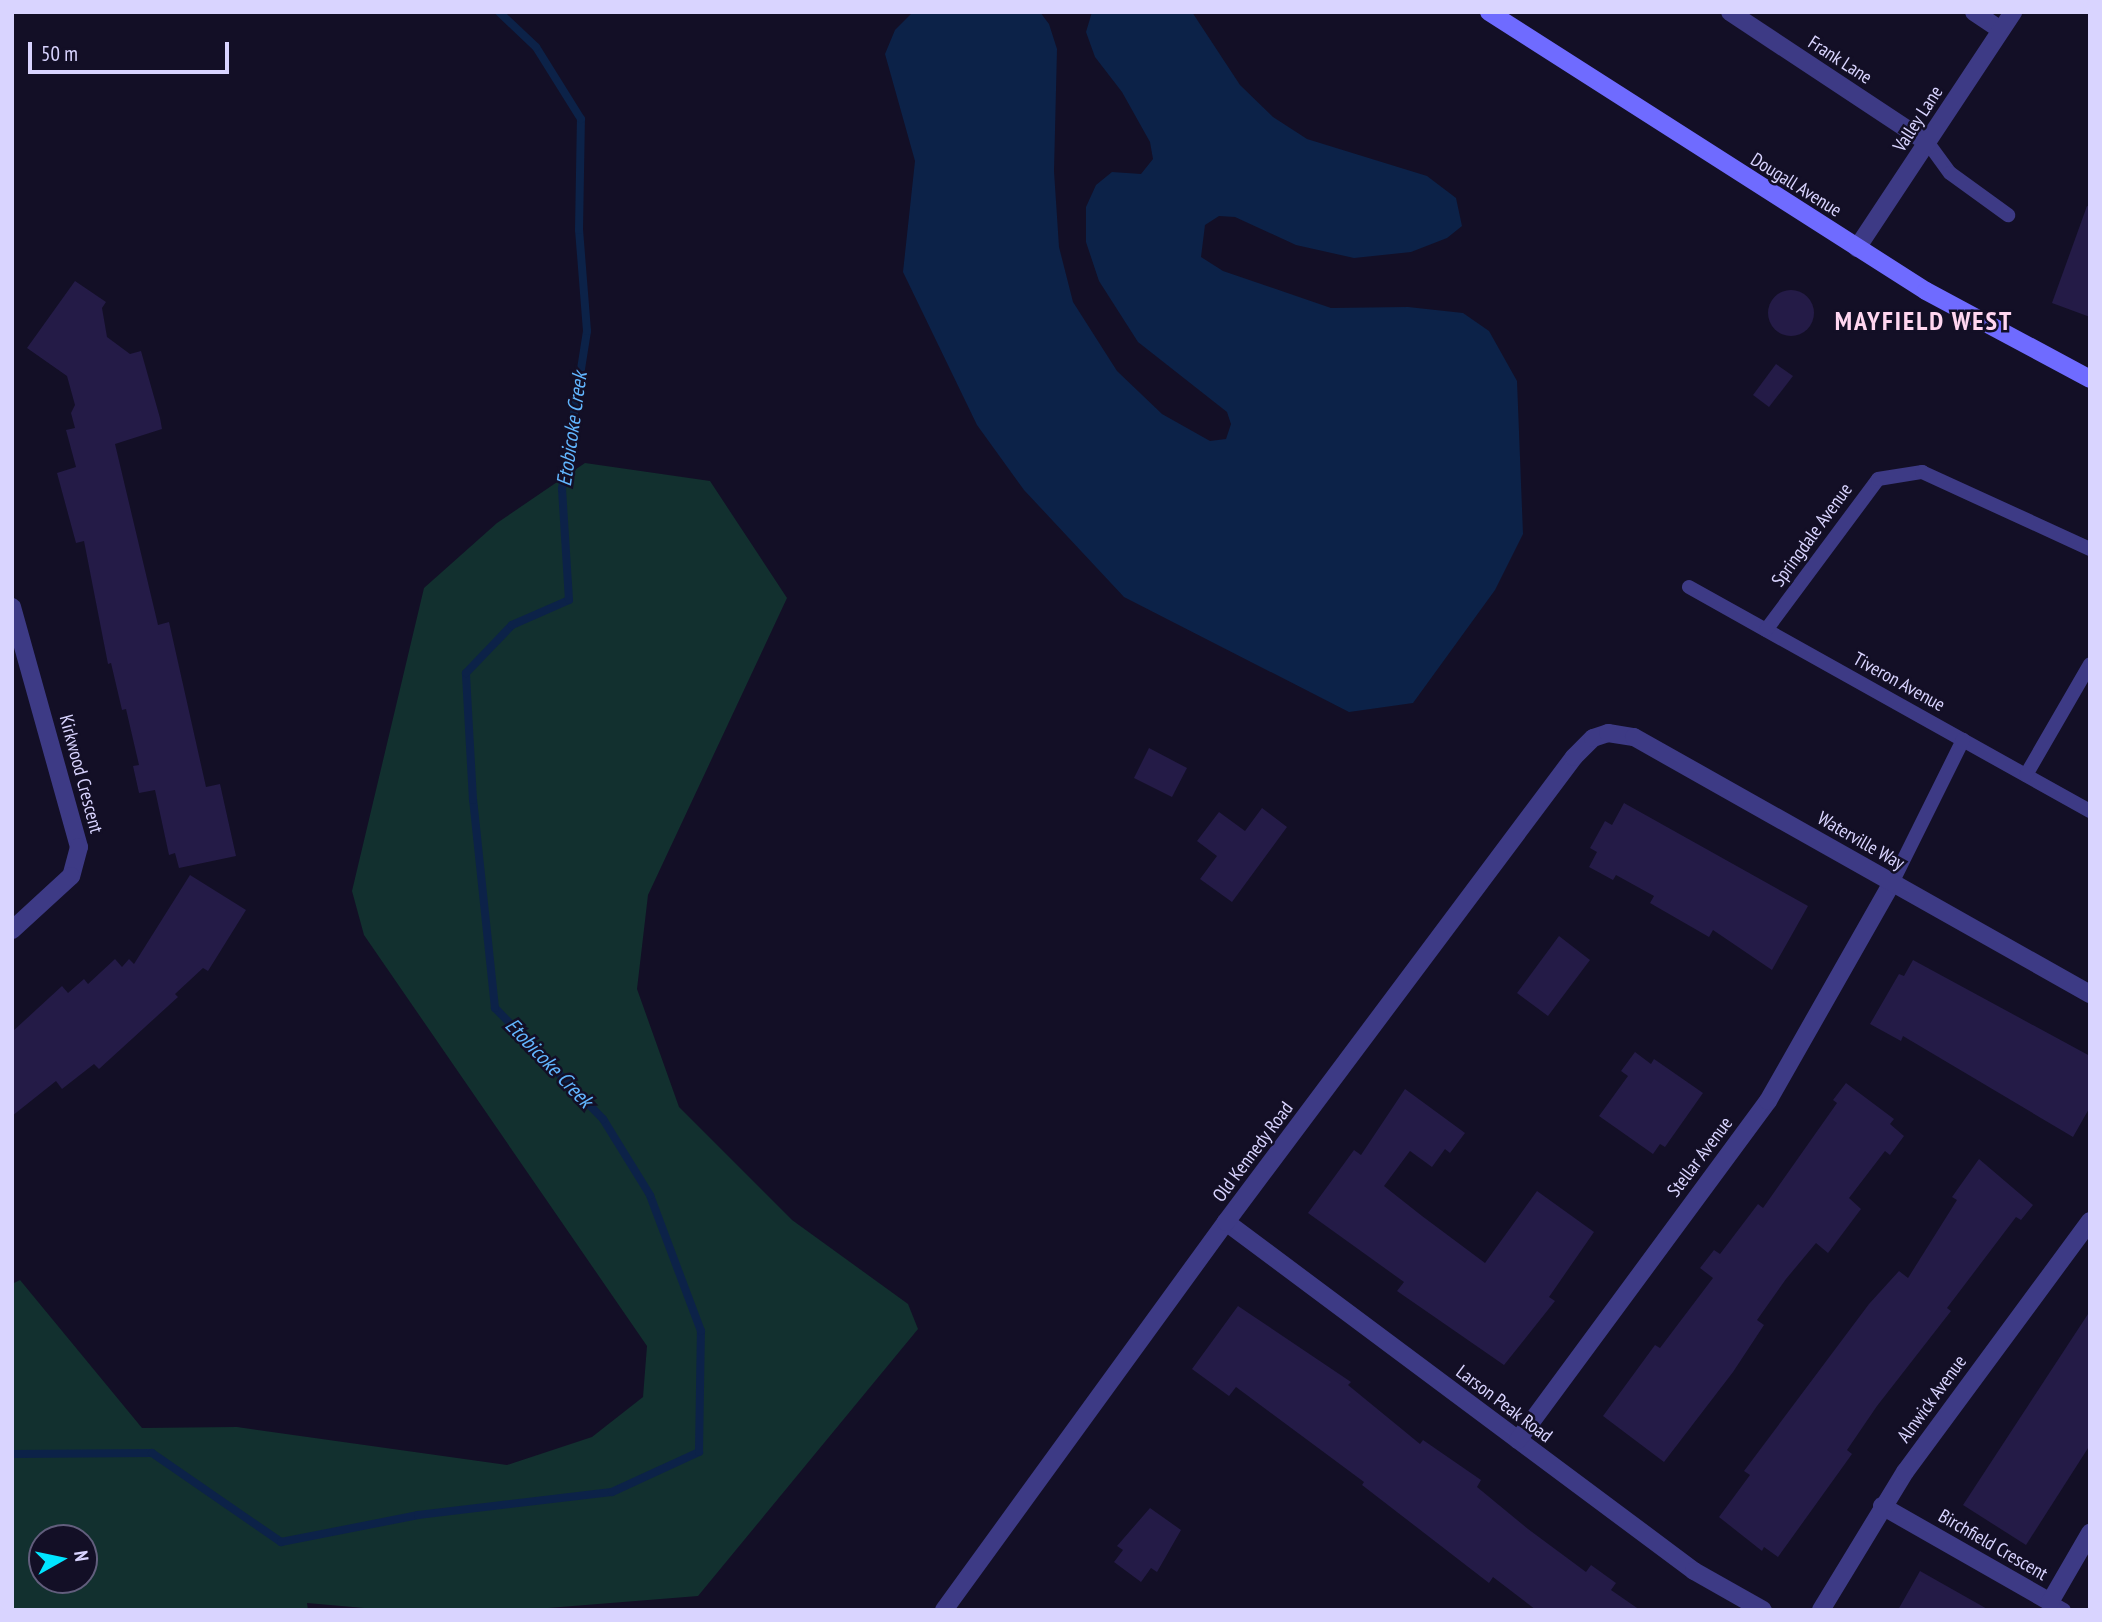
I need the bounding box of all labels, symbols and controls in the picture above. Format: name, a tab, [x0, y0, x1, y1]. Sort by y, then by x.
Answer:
scale bar	[32, 28, 233, 72]
street label: Frank Lane	[1804, 31, 1876, 89]
text: 50 m	[41, 40, 78, 67]
street label: Valley Lane	[1888, 82, 1948, 156]
street label: Dougall Avenue	[1746, 148, 1846, 222]
district label: MAYFIELD WEST	[1836, 305, 2012, 337]
water label: Etobicoke Creek	[552, 370, 592, 488]
street label: Springdale Avenue	[1767, 479, 1857, 591]
street label: Tiveron Avenue	[1849, 647, 1949, 717]
street label: Kirkwood Crescent	[54, 712, 108, 836]
street label: Waterville Way	[1813, 807, 1909, 875]
water label: Etobicoke Creek	[500, 1013, 598, 1113]
street label: Old Kennedy Road	[1208, 1097, 1298, 1207]
street label: Stellar Avenue	[1662, 1112, 1738, 1202]
street label: Alnwick Avenue	[1892, 1351, 1972, 1447]
street label: Larson Peak Road	[1451, 1360, 1557, 1448]
street label: Birchfield Crescent	[1934, 1505, 2052, 1585]
north arrow	[28, 1524, 98, 1594]
text: N	[69, 1549, 94, 1563]

